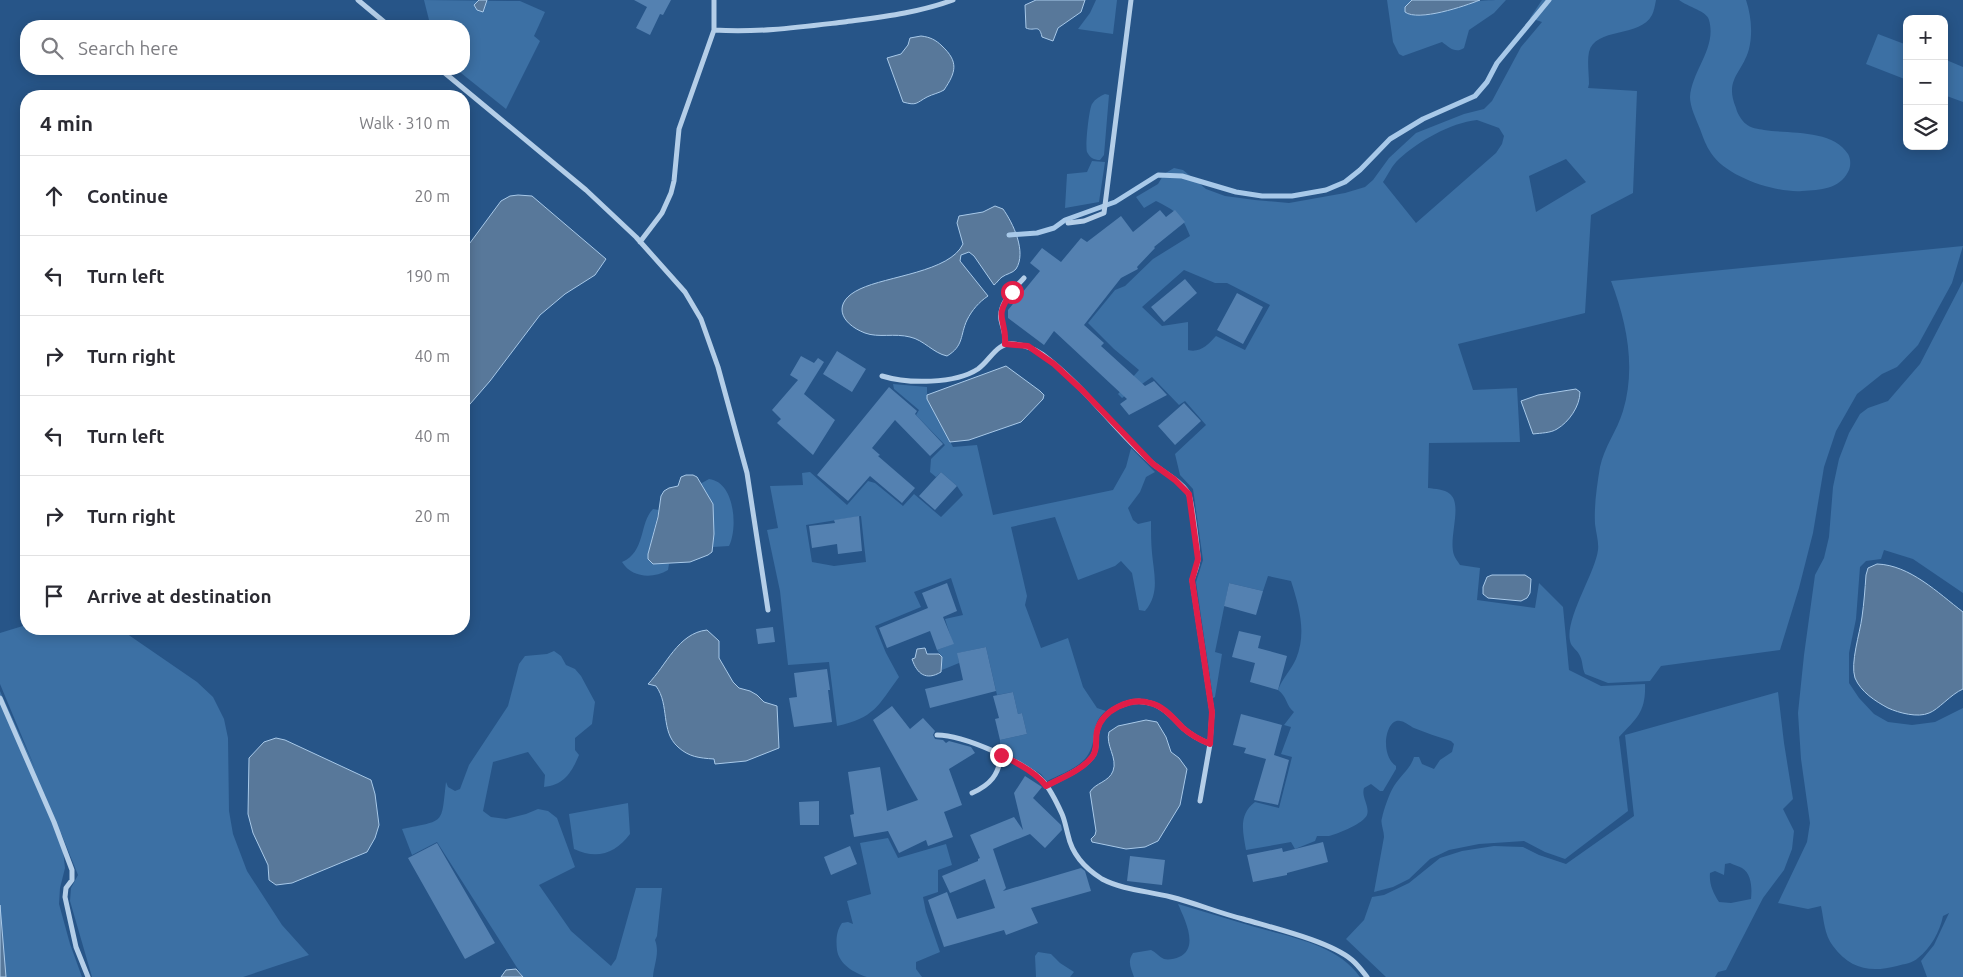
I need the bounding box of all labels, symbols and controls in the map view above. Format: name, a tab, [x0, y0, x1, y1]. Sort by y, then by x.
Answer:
map controls	[1903, 15, 1948, 150]
button: +	[1903, 15, 1948, 60]
search box	[20, 20, 470, 75]
icon: search	[38, 34, 66, 62]
text: Search here	[78, 37, 178, 59]
button: −	[1903, 60, 1948, 105]
button: layers	[1903, 105, 1948, 150]
text: 4 min	[40, 111, 93, 135]
text: Walk · 310 m	[359, 114, 450, 132]
icon: ahead	[40, 182, 68, 210]
text: Continue	[87, 185, 168, 207]
text: 20 m	[414, 187, 450, 205]
icon: left	[40, 262, 68, 290]
text: Turn left	[87, 265, 165, 287]
text: 190 m	[405, 267, 450, 285]
route start	[1001, 281, 1024, 304]
icon: right	[40, 342, 68, 370]
text: Turn right	[87, 345, 175, 367]
text: 40 m	[414, 347, 450, 365]
icon: left	[40, 422, 68, 450]
text: Turn left	[87, 425, 165, 447]
text: 40 m	[414, 427, 450, 445]
icon: right	[40, 502, 68, 530]
text: Turn right	[87, 505, 175, 527]
text: 20 m	[414, 507, 450, 525]
icon: arrive	[40, 582, 68, 610]
text: Arrive at destination	[87, 585, 272, 607]
route end	[990, 744, 1013, 767]

